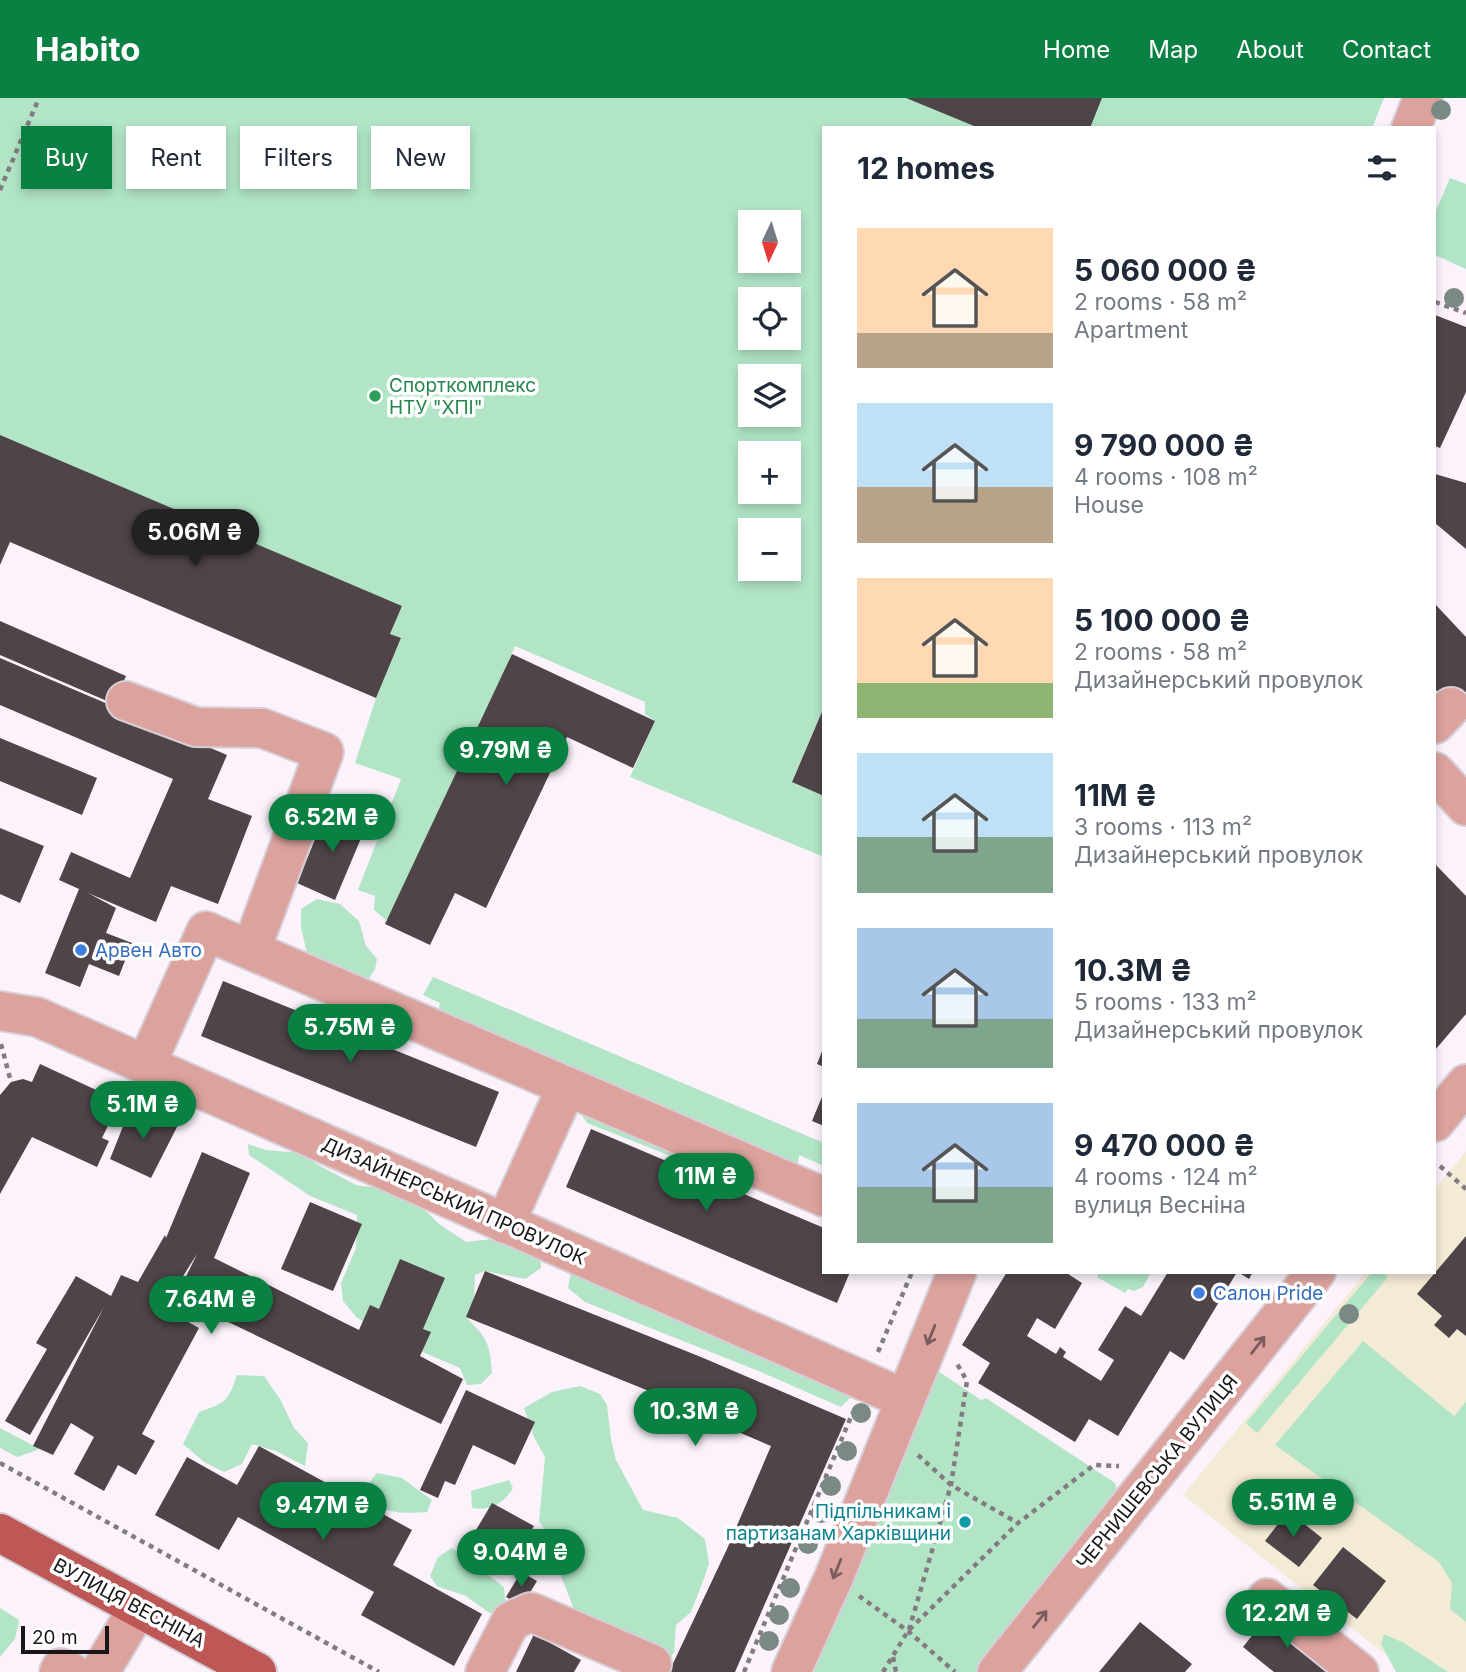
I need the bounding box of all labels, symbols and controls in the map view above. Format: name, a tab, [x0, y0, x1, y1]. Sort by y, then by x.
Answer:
text: Habito	[35, 29, 141, 69]
text: Home	[1043, 35, 1110, 64]
text: Map	[1148, 35, 1198, 64]
text: About	[1236, 35, 1304, 64]
text: Contact	[1342, 35, 1431, 64]
chip: Buy	[21, 126, 112, 189]
chip: Rent	[126, 126, 226, 189]
chip: Filters	[240, 126, 357, 189]
chip: New	[371, 126, 470, 189]
icon: filters	[1363, 149, 1401, 187]
text: 12 homes	[857, 150, 995, 186]
north arrow	[738, 210, 802, 273]
map controls	[738, 210, 801, 581]
text: 5 060 000 ₴	[1074, 252, 1257, 288]
icon: home	[913, 256, 997, 340]
button: locate	[738, 287, 801, 350]
text: 2 rooms · 58 m²	[1074, 288, 1247, 316]
text: Apartment	[1074, 316, 1188, 344]
button: layers	[738, 364, 801, 427]
place label: Спорткомплекс НТУ "ХПІ"	[389, 374, 536, 419]
marker: Спорткомплекс НТУ "ХПІ"	[367, 388, 383, 404]
text: 9 790 000 ₴	[1074, 427, 1255, 463]
icon: home	[913, 431, 997, 515]
button: +	[738, 441, 801, 504]
text: 4 rooms · 108 m²	[1074, 463, 1258, 491]
text: House	[1074, 491, 1144, 519]
pin: 5.06M ₴	[130, 510, 260, 569]
text: 5.06M ₴	[147, 518, 243, 546]
button: −	[738, 518, 801, 581]
text: 5 100 000 ₴	[1074, 602, 1251, 638]
icon: home	[913, 606, 997, 690]
text: 2 rooms · 58 m²	[1074, 638, 1247, 666]
text: Дизайнерський провулок	[1074, 666, 1363, 694]
pin: 9.79M ₴	[441, 728, 571, 787]
text: 9.79M ₴	[459, 736, 553, 764]
text: 11M ₴	[1074, 777, 1157, 813]
icon: home	[913, 781, 997, 865]
pin: 6.52M ₴	[267, 794, 397, 854]
text: 6.52M ₴	[285, 803, 379, 831]
text: 3 rooms · 113 m²	[1074, 813, 1252, 841]
text: Дизайнерський провулок	[1074, 841, 1363, 869]
place label: Арвен Авто	[95, 939, 202, 962]
marker: Арвен Авто	[73, 942, 89, 958]
text: 10.3M ₴	[1074, 952, 1192, 988]
icon: home	[913, 956, 997, 1040]
text: 5 rooms · 133 m²	[1074, 988, 1257, 1016]
pin: 5.75M ₴	[285, 1004, 415, 1064]
text: 5.75M ₴	[304, 1013, 397, 1041]
text: Дизайнерський провулок	[1074, 1016, 1363, 1044]
pin: 5.1M ₴	[86, 1082, 200, 1141]
text: 5.1M ₴	[106, 1090, 180, 1118]
text: 9 470 000 ₴	[1074, 1127, 1255, 1163]
street label: ДИЗАЙНЕРСЬКИЙ ПРОВУЛОК	[319, 1131, 590, 1270]
icon: home	[913, 1131, 997, 1215]
pin: 11M ₴	[657, 1154, 755, 1213]
text: 11M ₴	[674, 1162, 738, 1190]
text: 4 rooms · 124 m²	[1074, 1163, 1258, 1191]
text: вулиця Весніна	[1074, 1191, 1246, 1219]
pin: 7.64M ₴	[146, 1276, 276, 1336]
place label: Салон Pride	[1213, 1282, 1323, 1305]
text: 7.64M ₴	[165, 1285, 257, 1313]
marker: Салон Pride	[1191, 1285, 1207, 1301]
one-way arrow	[924, 1324, 937, 1346]
one-way arrow	[1250, 1337, 1266, 1355]
street label: ЧЕРНИШЕВСЬКА ВУЛИЦЯ	[1071, 1370, 1243, 1574]
pin: 10.3M ₴	[630, 1388, 760, 1448]
text: 10.3M ₴	[650, 1397, 740, 1425]
pin: 5.51M ₴	[1228, 1480, 1358, 1539]
pin: 9.47M ₴	[258, 1482, 388, 1542]
text: 5.51M ₴	[1248, 1488, 1338, 1516]
text: 9.47M ₴	[276, 1491, 370, 1519]
place label: Підпільникам і партизанам Харківщини	[726, 1500, 951, 1545]
marker: Підпільникам і партизанам Харківщини	[957, 1514, 973, 1530]
pin: 9.04M ₴	[456, 1530, 586, 1589]
text: 9.04M ₴	[473, 1538, 569, 1566]
street label: ВУЛИЦЯ ВЕСНІНА	[49, 1553, 209, 1653]
one-way arrow	[829, 1558, 842, 1579]
pin: 12.2M ₴	[1222, 1590, 1352, 1650]
text: 12.2M ₴	[1242, 1599, 1332, 1627]
one-way arrow	[1032, 1610, 1047, 1628]
scale bar	[21, 1623, 108, 1655]
text: 20 m	[32, 1626, 78, 1649]

